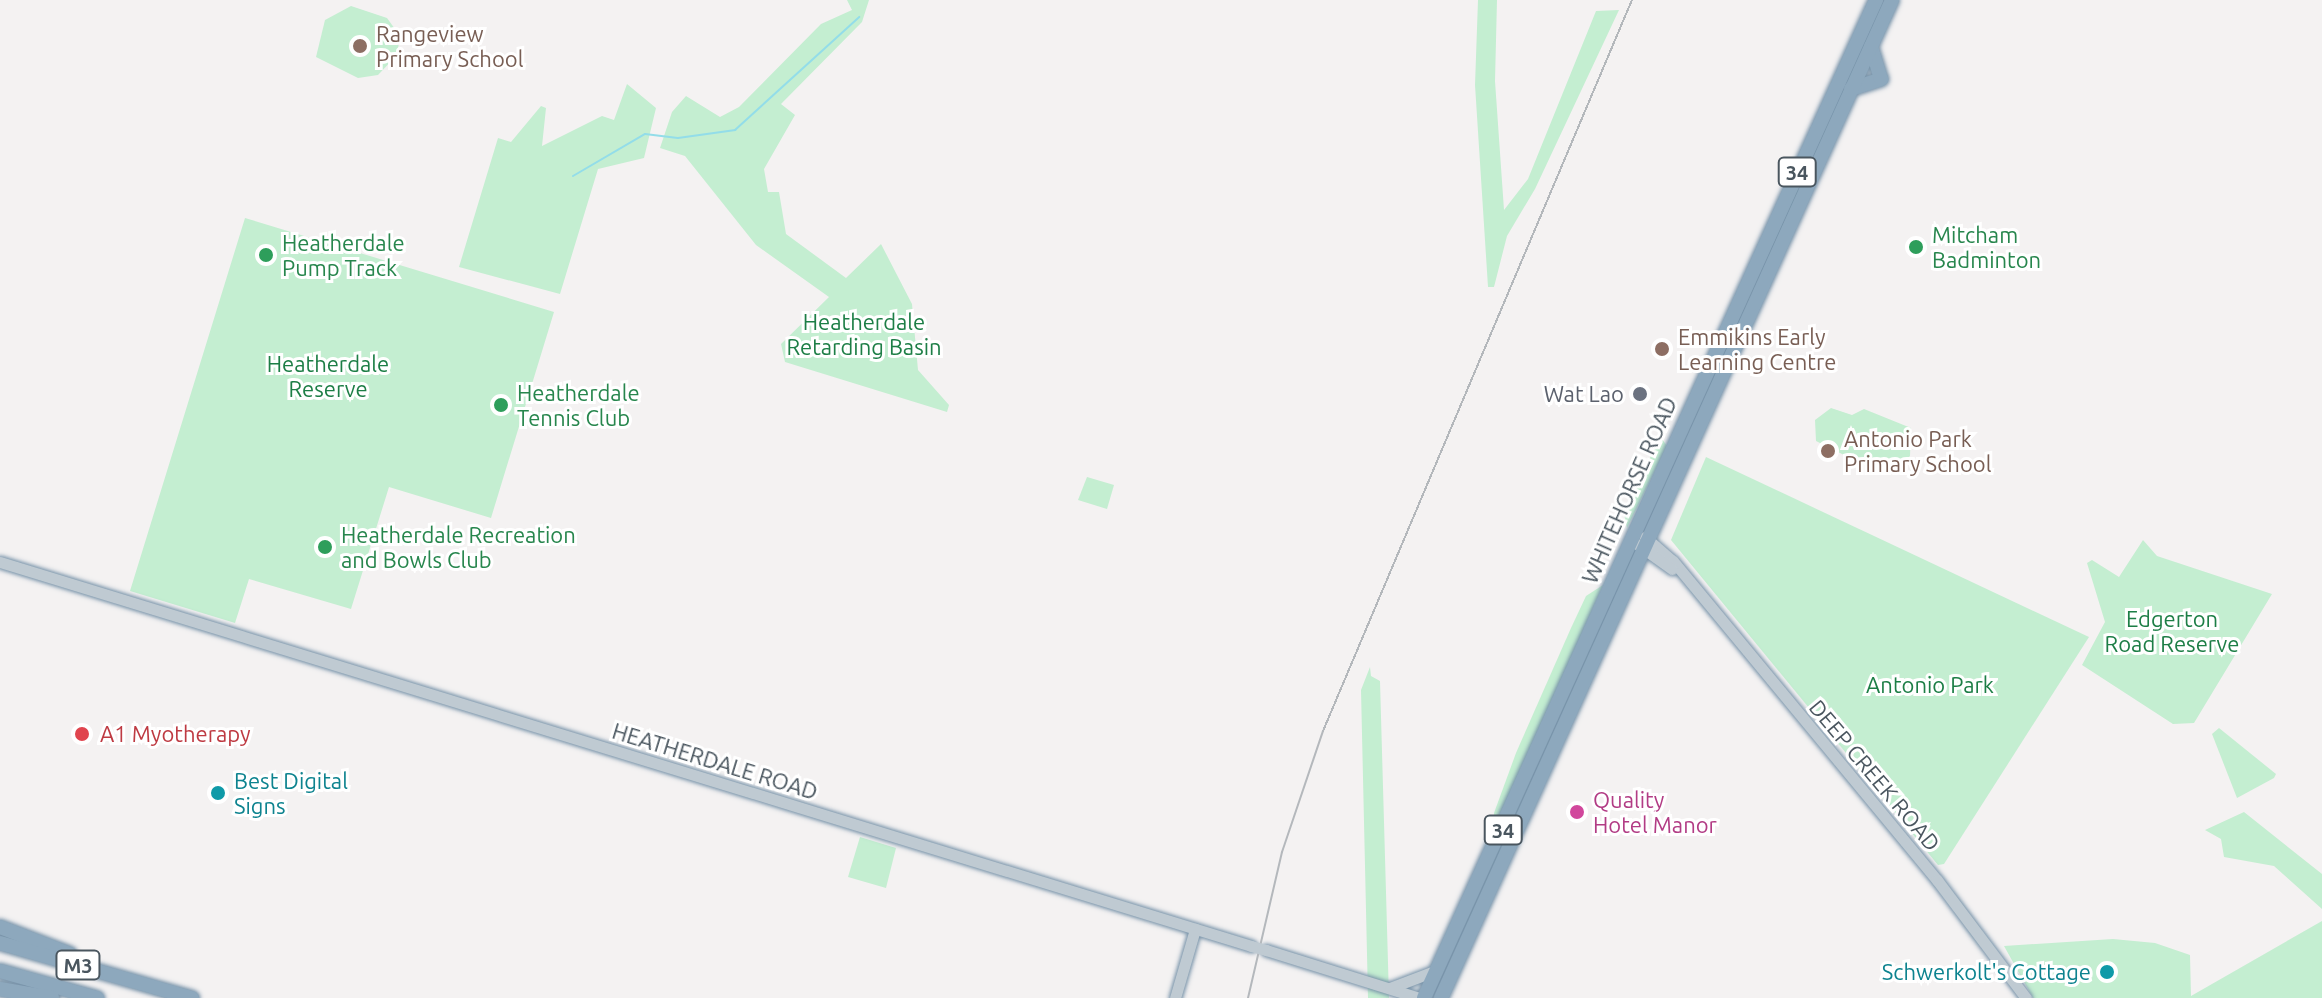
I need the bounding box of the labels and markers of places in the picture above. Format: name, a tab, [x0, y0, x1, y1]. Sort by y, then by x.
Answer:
place label: Rangeview Primary School	[376, 20, 523, 72]
marker: Rangeview Primary School	[351, 37, 369, 55]
place label: Mitcham Badminton	[1932, 221, 2041, 272]
place label: Heatherdale Pump Track	[282, 229, 405, 280]
marker: Mitcham Badminton	[1907, 238, 1925, 256]
marker: Heatherdale Pump Track	[257, 246, 275, 264]
place label: Emmikins Early Learning Centre	[1678, 323, 1836, 374]
marker: Emmikins Early Learning Centre	[1653, 340, 1671, 358]
place label: Heatherdale Tennis Club	[517, 379, 640, 430]
place label: Wat Lao	[1544, 381, 1624, 407]
marker: Wat Lao	[1631, 385, 1649, 403]
marker: Heatherdale Tennis Club	[492, 396, 510, 414]
place label: Antonio Park Primary School	[1844, 425, 1991, 476]
marker: Antonio Park Primary School	[1819, 442, 1837, 460]
place label: Heatherdale Recreation and Bowls Club	[341, 521, 576, 572]
marker: Heatherdale Recreation and Bowls Club	[316, 538, 334, 556]
place label: A1 Myotherapy	[100, 721, 251, 747]
marker: A1 Myotherapy	[71, 723, 93, 745]
place label: Best Digital Signs	[234, 767, 348, 818]
marker: Best Digital Signs	[209, 784, 227, 802]
place label: Quality Hotel Manor	[1593, 786, 1717, 838]
marker: Quality Hotel Manor	[1568, 803, 1586, 821]
place label: Schwerkolt's Cottage	[1882, 959, 2091, 985]
marker: Schwerkolt's Cottage	[2098, 963, 2116, 981]

